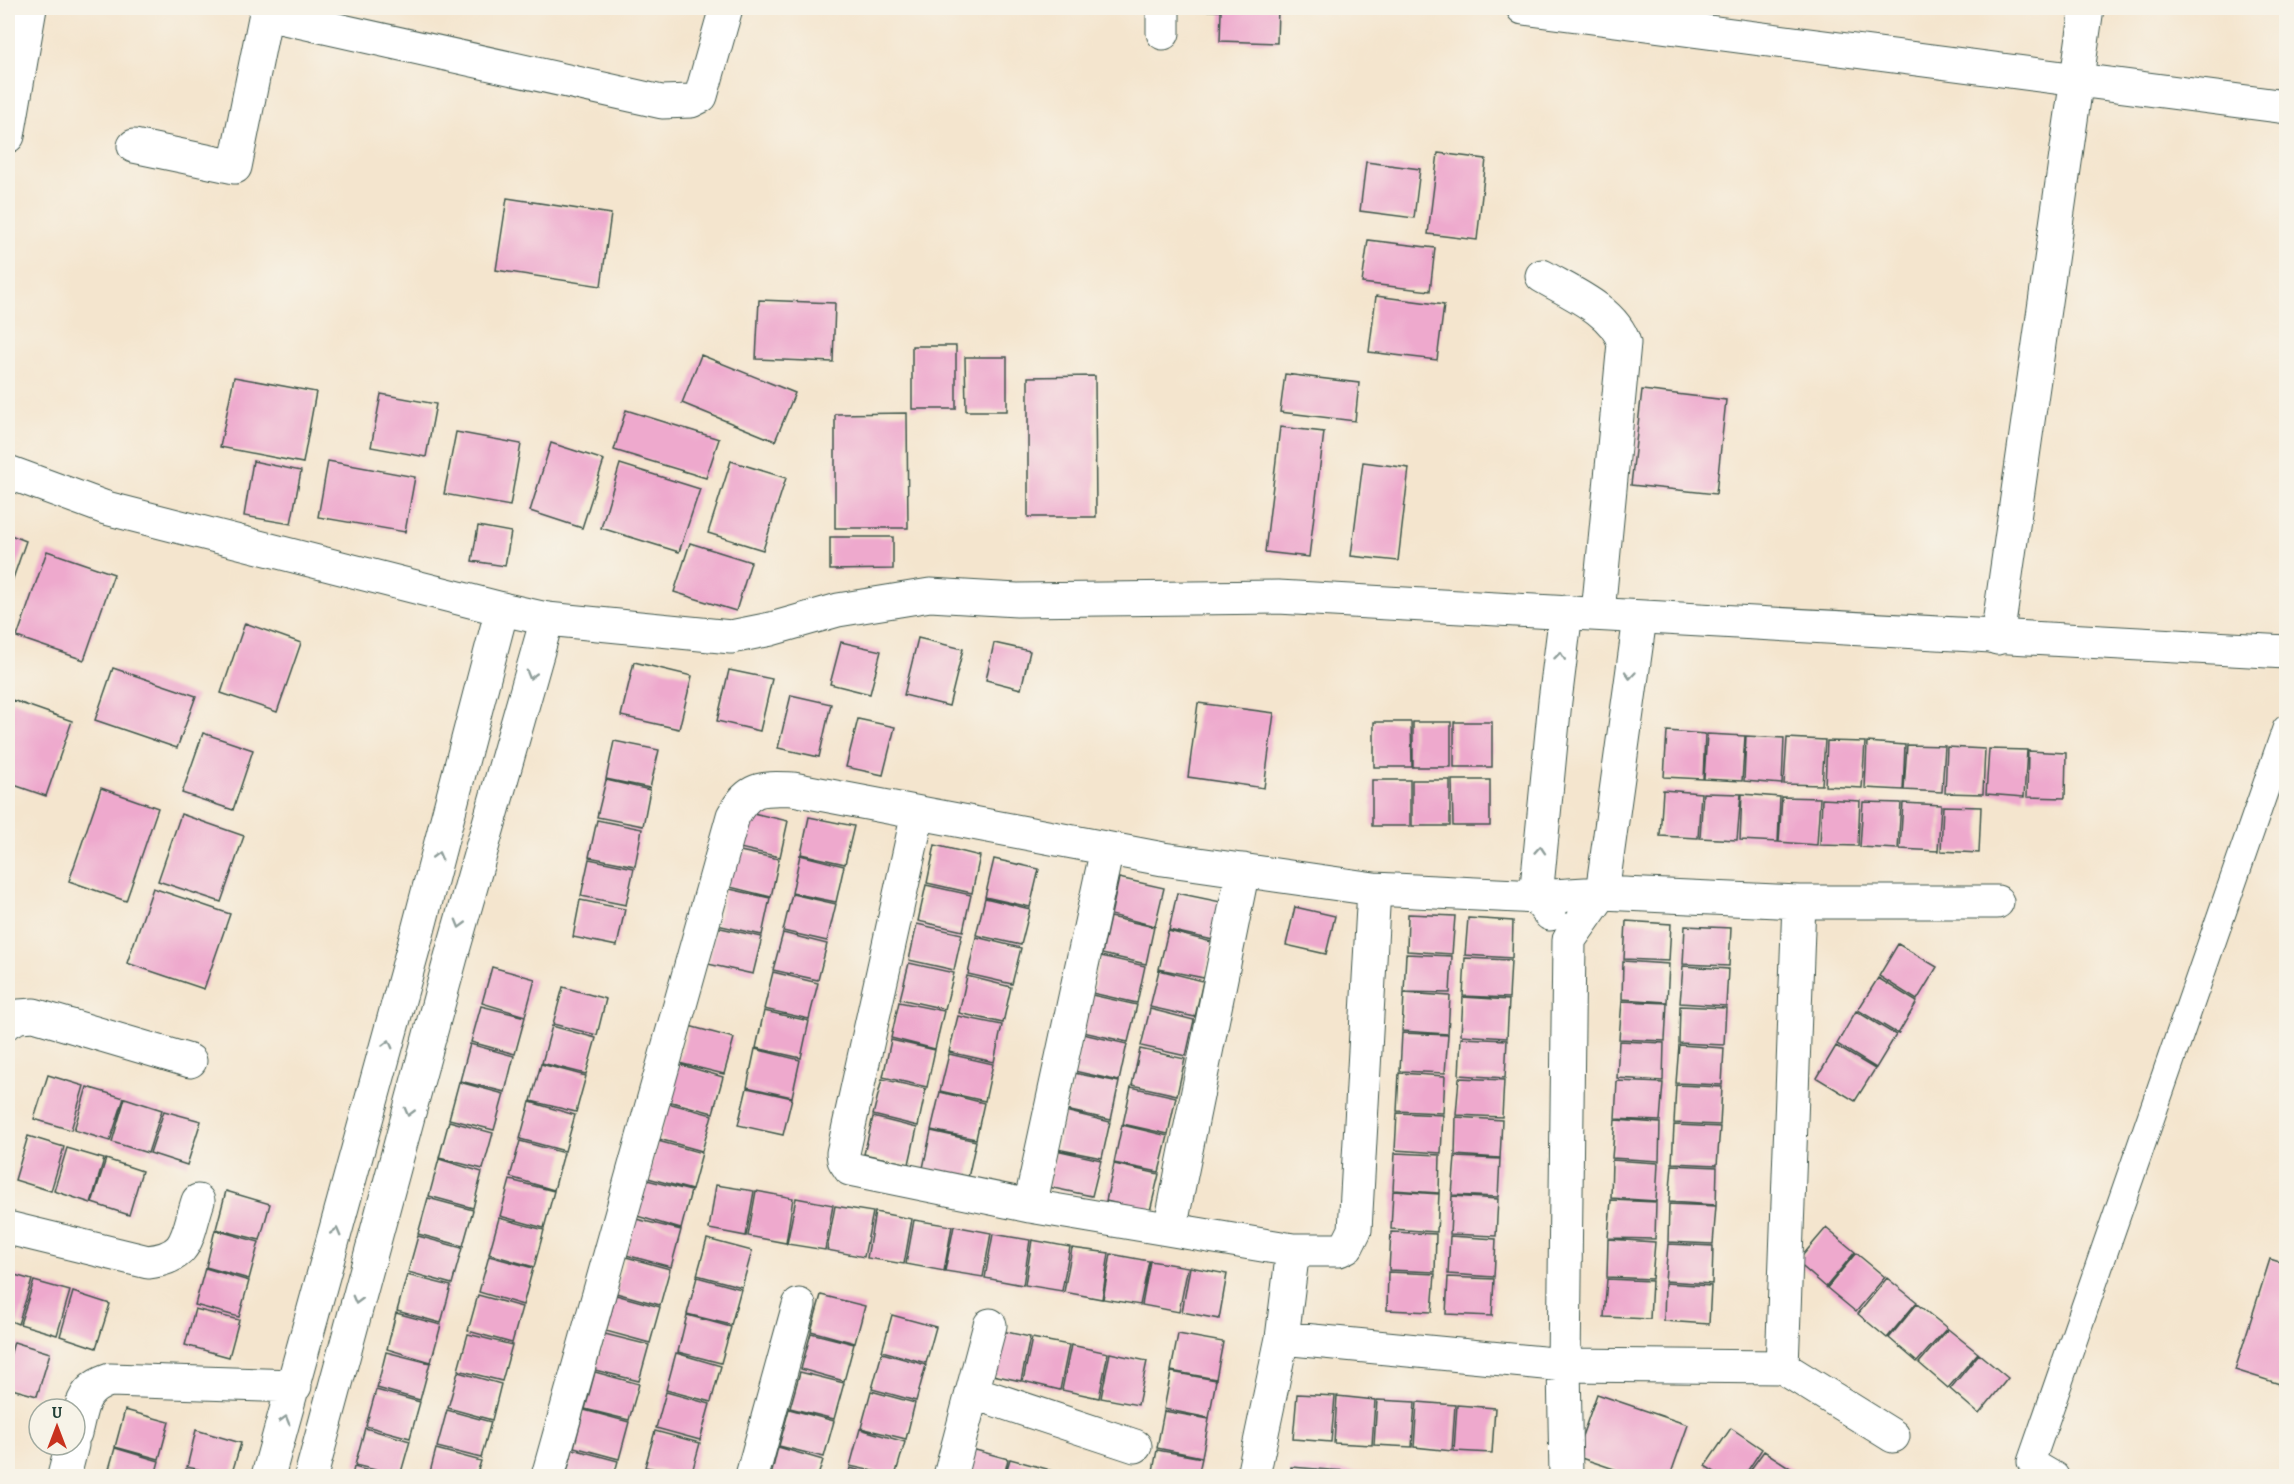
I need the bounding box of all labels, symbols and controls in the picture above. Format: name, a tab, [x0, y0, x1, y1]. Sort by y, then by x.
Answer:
one-way arrow	[1554, 652, 1566, 661]
one-way arrow	[526, 670, 538, 680]
one-way arrow	[1624, 671, 1637, 680]
one-way arrow	[1533, 845, 1546, 855]
one-way arrow	[431, 851, 443, 862]
one-way arrow	[455, 919, 468, 929]
one-way arrow	[380, 1039, 393, 1049]
one-way arrow	[403, 1107, 416, 1117]
one-way arrow	[329, 1227, 342, 1237]
one-way arrow	[352, 1294, 364, 1305]
north arrow	[27, 1397, 87, 1457]
text: U	[52, 1402, 63, 1424]
one-way arrow	[278, 1415, 290, 1426]

